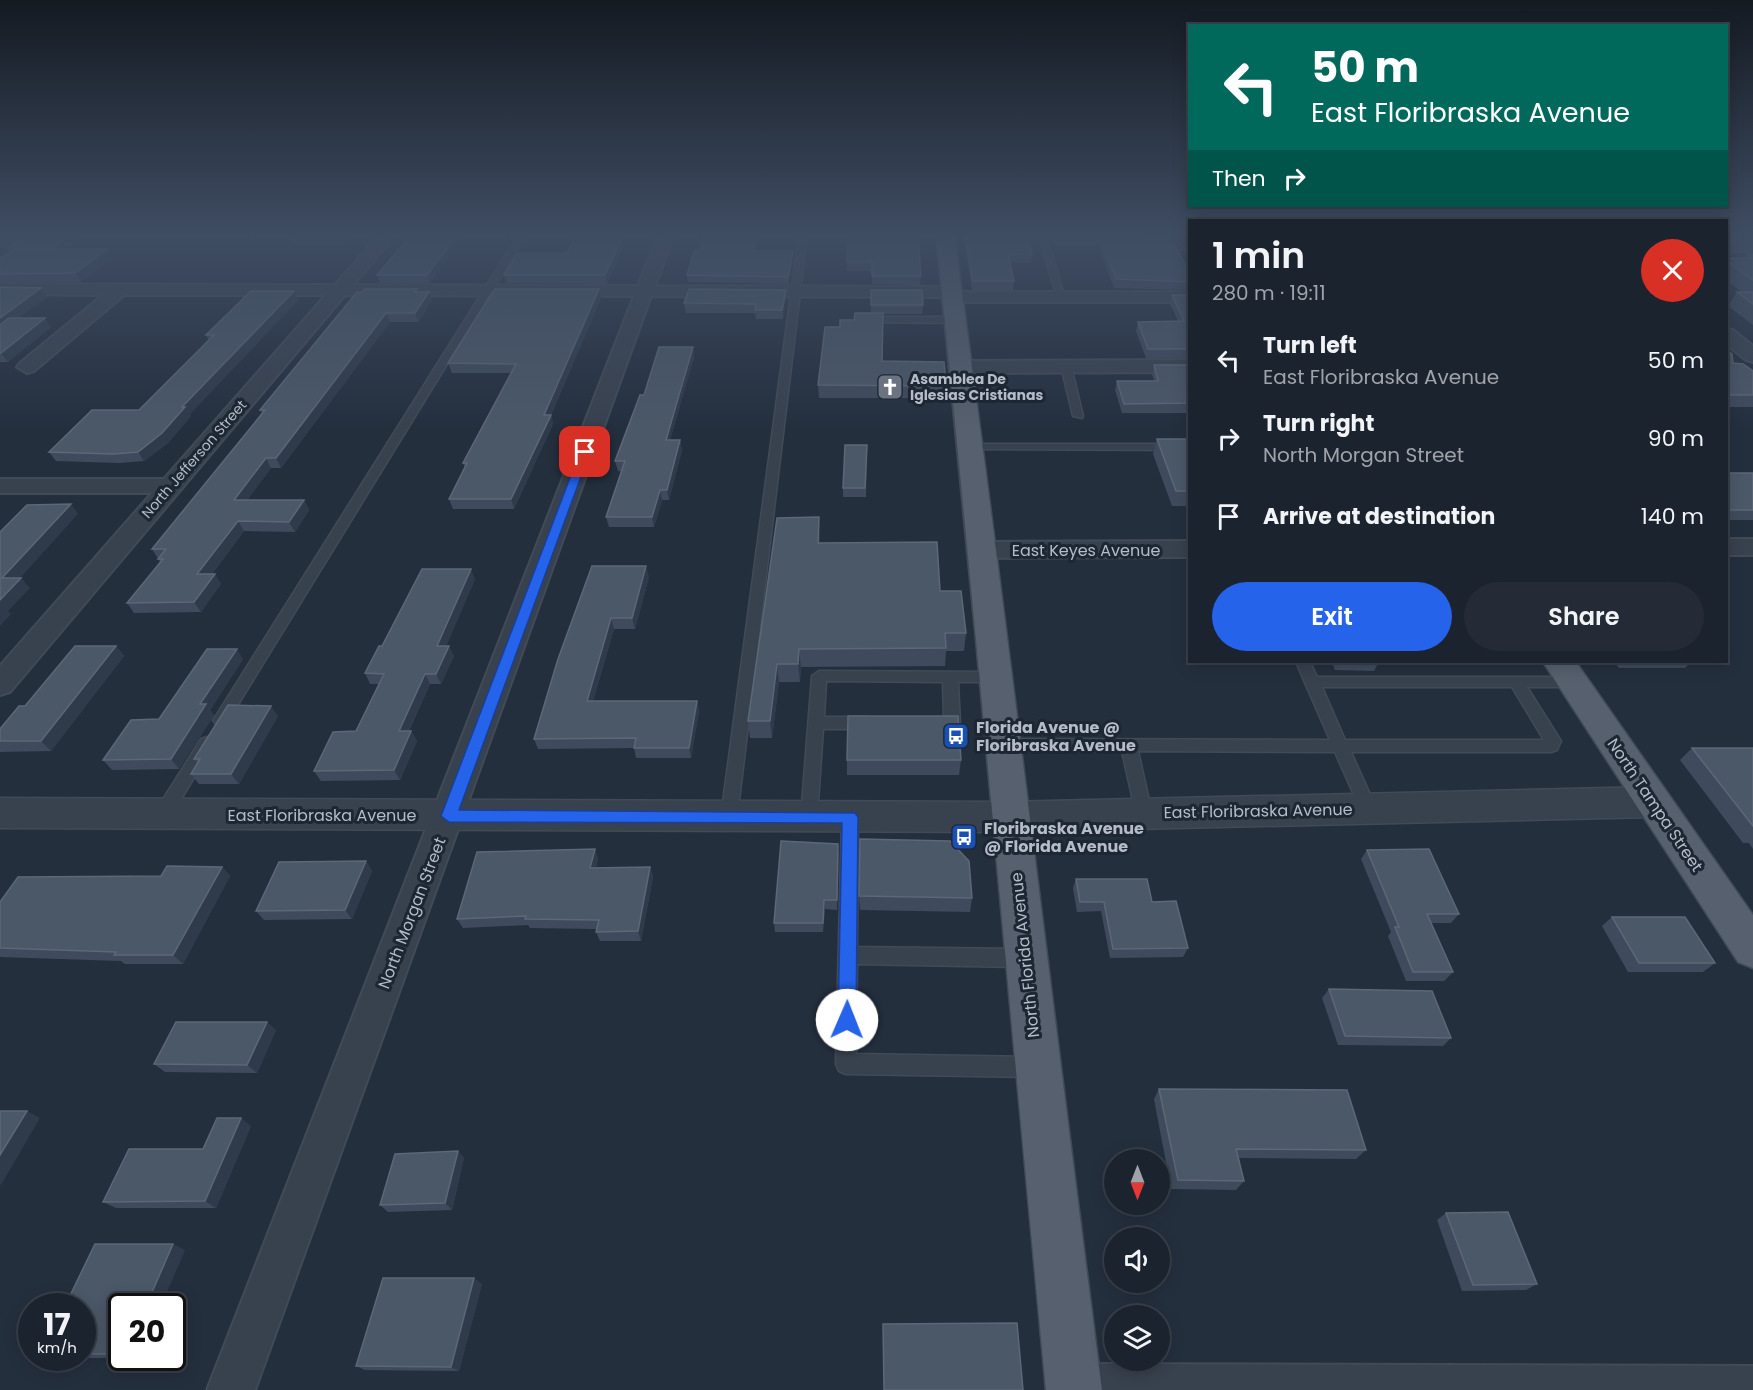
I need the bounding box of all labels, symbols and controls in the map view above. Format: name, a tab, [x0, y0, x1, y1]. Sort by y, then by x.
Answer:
text: 50 m	[1311, 38, 1419, 97]
icon: left	[1212, 48, 1290, 126]
text: East Floribraska Avenue	[1311, 94, 1630, 131]
icon: right	[1278, 162, 1311, 195]
text: Then	[1212, 163, 1266, 194]
text: 1 min	[1212, 230, 1305, 281]
button: close	[1641, 239, 1704, 302]
text: 280 m · 19:11	[1212, 279, 1326, 307]
text: Turn left	[1263, 330, 1357, 361]
icon: left	[1212, 344, 1245, 377]
text: 50 m	[1648, 345, 1704, 376]
text: East Floribraska Avenue	[1263, 363, 1499, 391]
place label: Asamblea De Iglesias Cristianas	[910, 369, 1043, 405]
church icon: Asamblea De Iglesias Cristianas	[875, 372, 905, 402]
street label: North Jefferson Street	[137, 395, 251, 523]
text: Turn right	[1263, 408, 1374, 439]
icon: right	[1212, 422, 1245, 455]
text: 90 m	[1648, 423, 1704, 454]
pin	[559, 426, 610, 477]
icon: arrive	[568, 435, 601, 468]
text: North Morgan Street	[1263, 441, 1464, 469]
icon: arrive	[1212, 500, 1245, 533]
text: Arrive at destination	[1263, 501, 1495, 532]
text: 140 m	[1641, 501, 1704, 532]
street label: East Keyes Avenue	[1012, 539, 1160, 562]
button: Exit	[1212, 582, 1452, 651]
button: Share	[1464, 582, 1704, 651]
place label: Florida Avenue @ Floribraska Avenue	[976, 716, 1136, 757]
bus stop icon: Florida Avenue @ Floribraska Avenue	[941, 721, 971, 751]
street label: North Tampa Street	[1602, 734, 1708, 876]
street label: East Floribraska Avenue	[1163, 798, 1353, 824]
street label: East Floribraska Avenue	[228, 804, 417, 827]
place label: Floribraska Avenue @ Florida Avenue	[984, 817, 1144, 858]
bus stop icon: Floribraska Avenue @ Florida Avenue	[949, 822, 979, 852]
street label: North Morgan Street	[372, 834, 452, 992]
street label: North Florida Avenue	[1005, 871, 1045, 1039]
position arrow	[815, 988, 879, 1052]
north arrow	[1104, 1149, 1170, 1215]
map controls	[1104, 1149, 1170, 1371]
button: sound	[1104, 1227, 1170, 1293]
speed limit sign: 20	[108, 1293, 186, 1371]
text: 17	[43, 1303, 71, 1346]
button: layers	[1104, 1305, 1170, 1371]
text: km/h	[37, 1337, 77, 1358]

